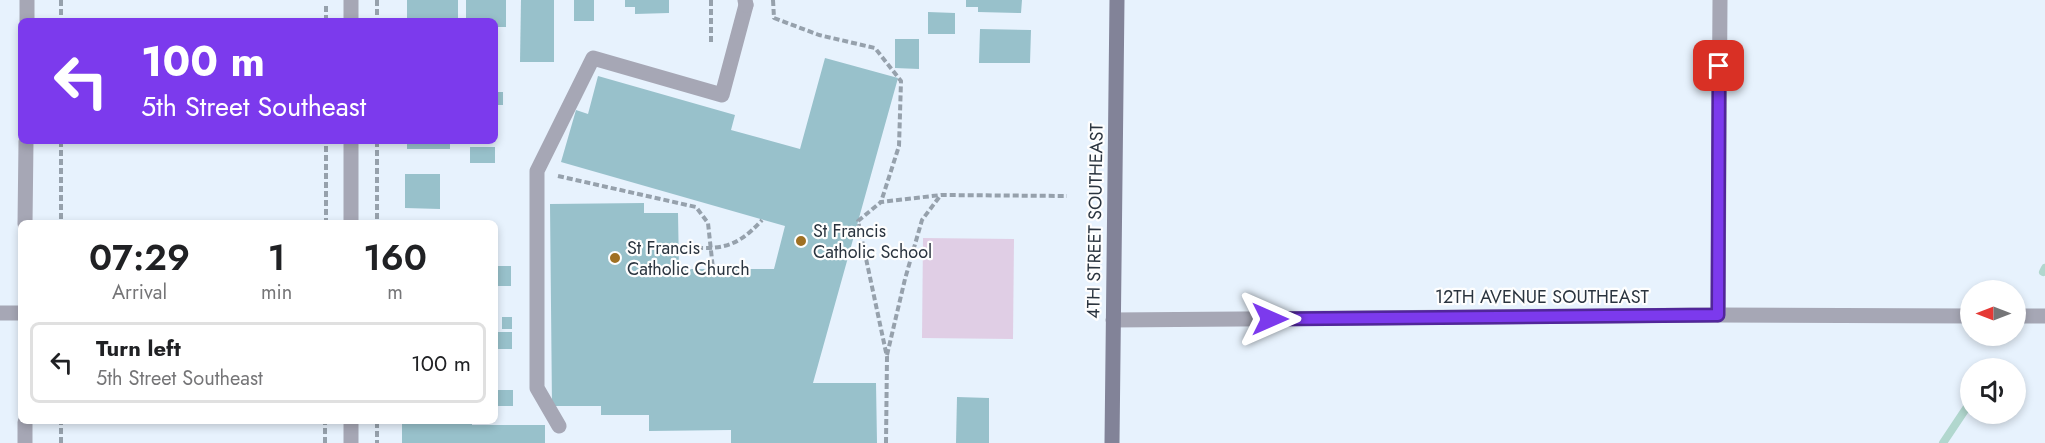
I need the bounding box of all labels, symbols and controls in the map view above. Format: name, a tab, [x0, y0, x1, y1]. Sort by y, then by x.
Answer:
text: 100 m	[141, 31, 265, 92]
pin	[1693, 40, 1744, 91]
icon: left	[42, 42, 120, 120]
icon: arrive	[1702, 49, 1735, 82]
text: 5th Street Southeast	[141, 87, 366, 126]
street label: 4TH STREET SOUTHEAST	[1080, 122, 1110, 319]
place label: St Francis Catholic School	[813, 218, 932, 265]
text: 07:29	[89, 231, 190, 283]
text: 1	[268, 231, 285, 283]
text: 160	[363, 231, 427, 283]
marker: St Francis Catholic School	[794, 234, 808, 248]
place label: St Francis Catholic Church	[627, 235, 750, 282]
marker: St Francis Catholic Church	[608, 251, 622, 265]
text: Arrival	[112, 278, 167, 307]
text: min	[261, 278, 292, 307]
text: m	[387, 278, 403, 307]
north arrow	[1960, 280, 2026, 346]
map controls	[1960, 280, 2026, 424]
street label: 12TH AVENUE SOUTHEAST	[1435, 284, 1650, 310]
position arrow	[1238, 287, 1302, 351]
text: Turn left	[96, 332, 181, 364]
icon: left	[45, 346, 78, 379]
text: 100 m	[411, 347, 471, 379]
button: sound	[1960, 358, 2026, 424]
text: 5th Street Southeast	[96, 364, 263, 393]

